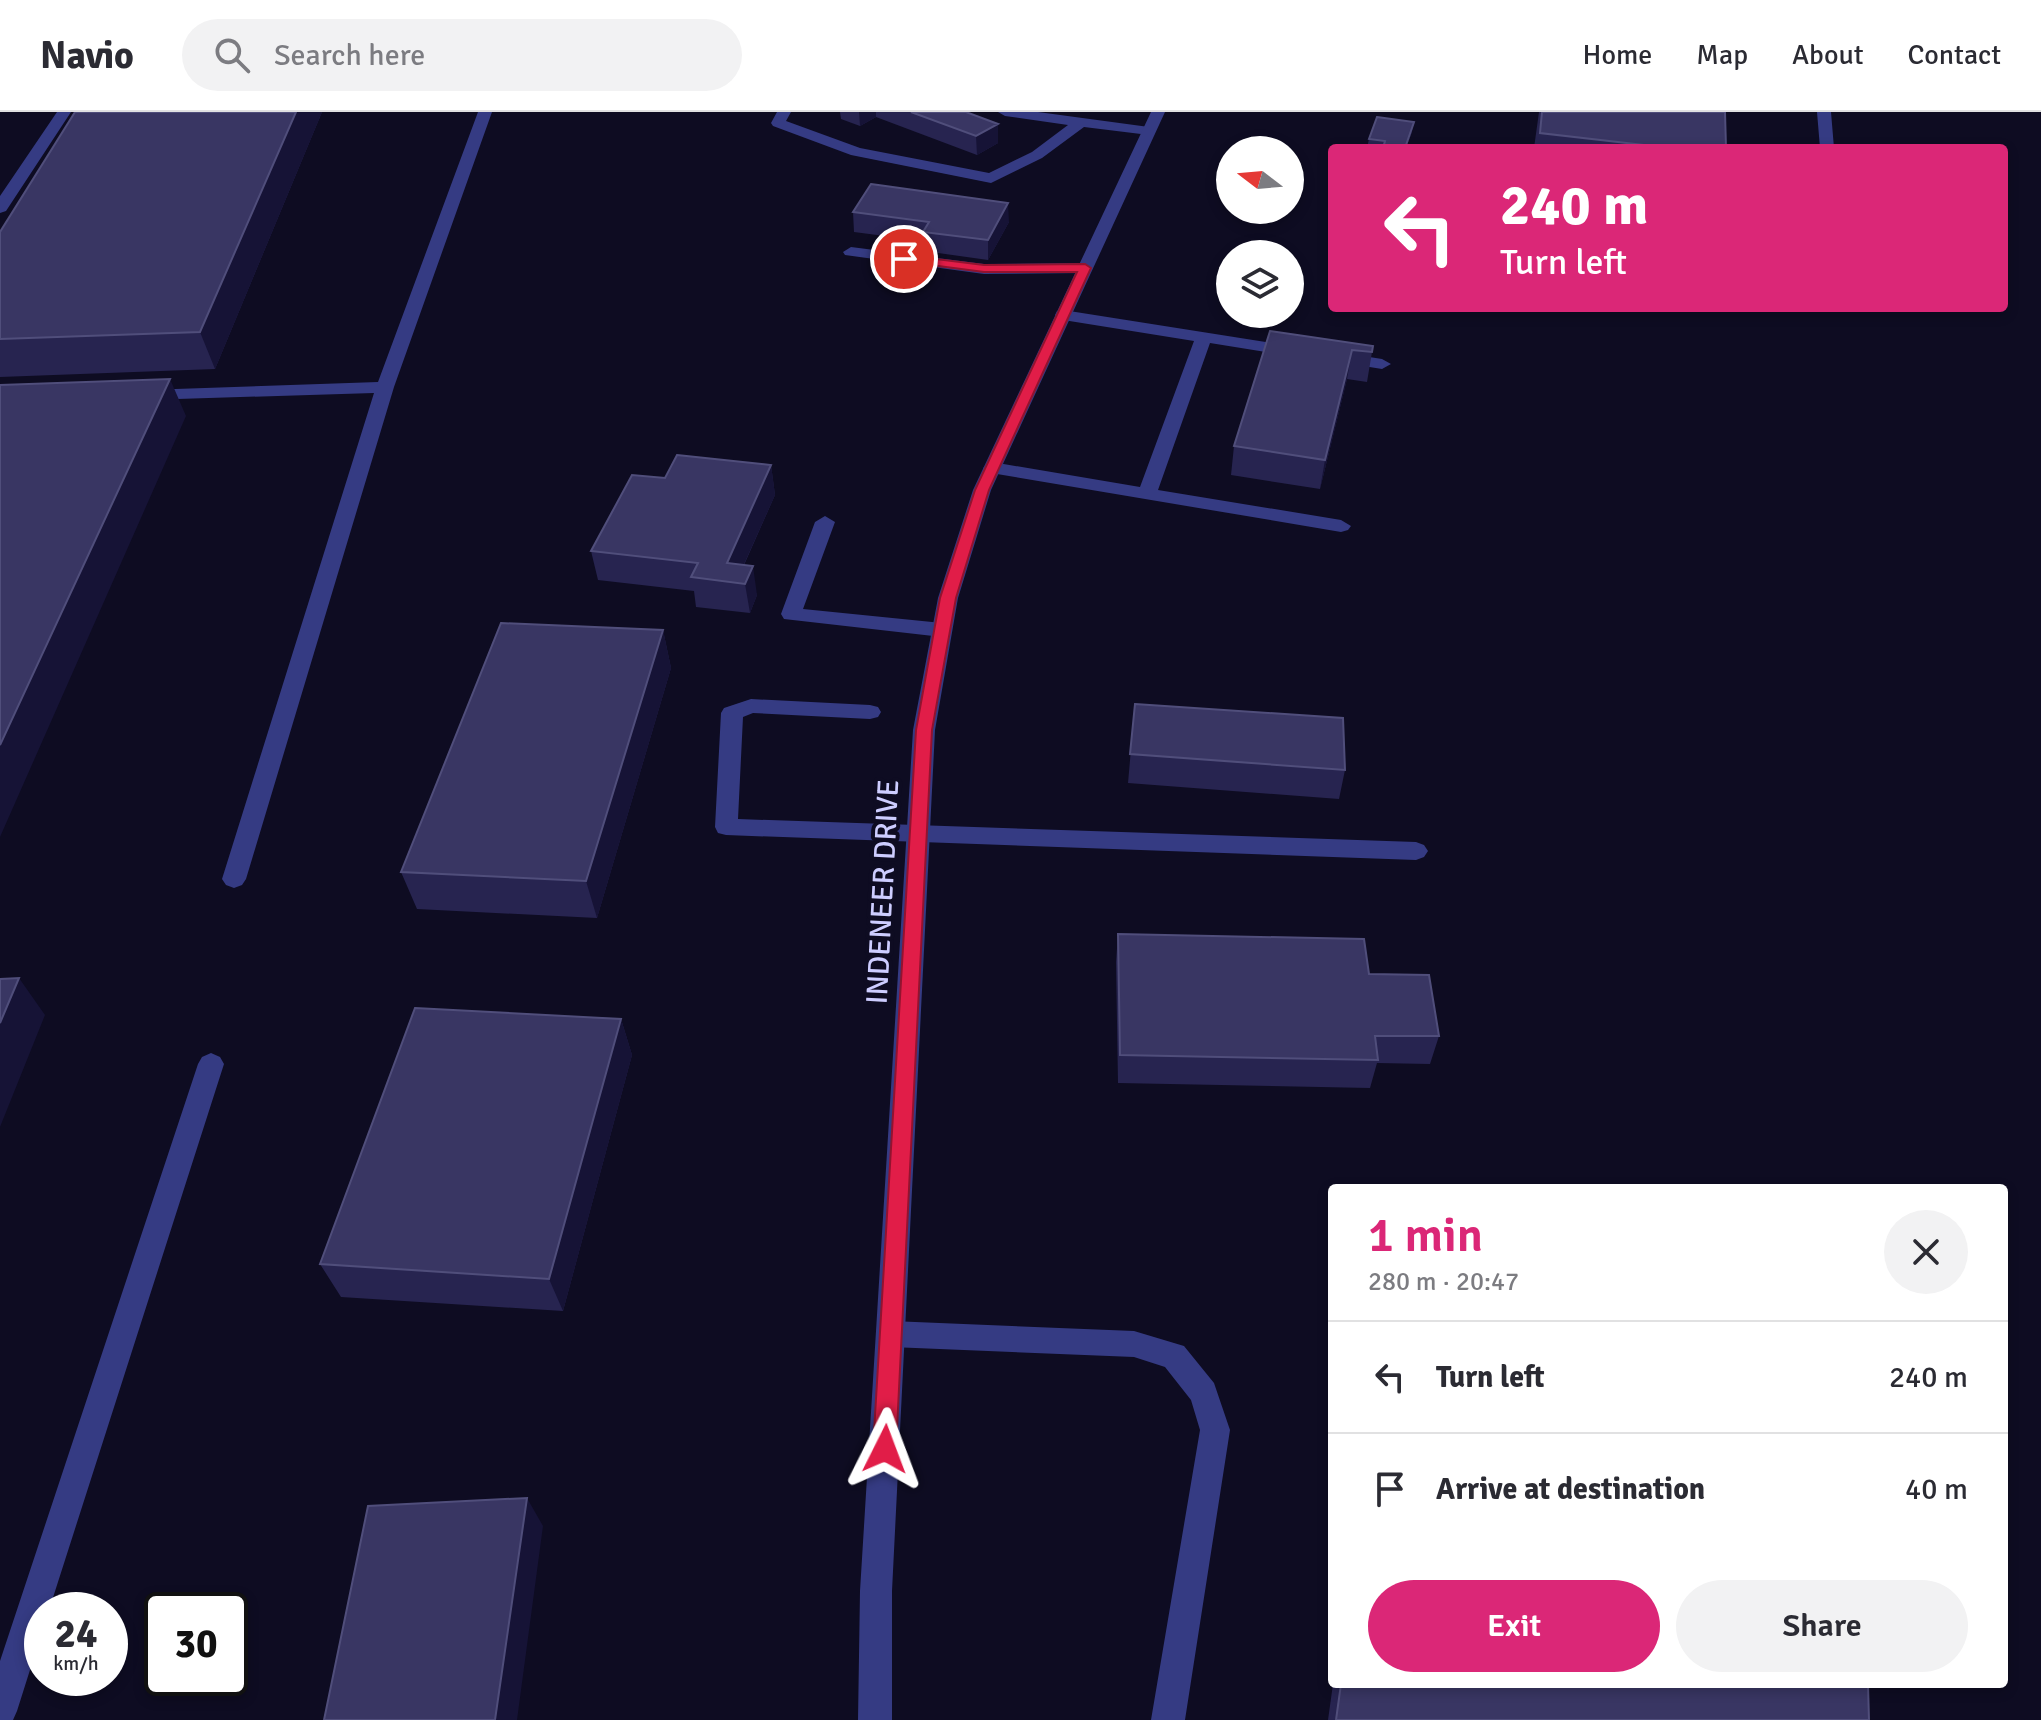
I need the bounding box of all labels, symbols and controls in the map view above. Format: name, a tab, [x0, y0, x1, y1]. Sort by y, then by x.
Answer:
search box	[182, 19, 742, 91]
text: Navio	[40, 32, 134, 79]
icon: search	[210, 33, 254, 77]
text: Search here	[274, 37, 425, 74]
text: Home	[1583, 38, 1652, 72]
text: Map	[1696, 38, 1748, 72]
text: About	[1792, 38, 1864, 72]
text: Contact	[1908, 38, 2001, 72]
north arrow	[1216, 136, 1304, 224]
map controls	[1216, 136, 1304, 328]
text: 240 m	[1500, 171, 1648, 240]
icon: left	[1368, 176, 1472, 280]
pin	[870, 225, 938, 293]
icon: arrive	[882, 237, 926, 281]
button: layers	[1216, 240, 1304, 328]
text: Turn left	[1500, 240, 1627, 285]
street label: INDENEER DRIVE	[859, 779, 907, 1005]
text: 1 min	[1368, 1206, 1483, 1265]
button: close	[1884, 1210, 1968, 1294]
text: 280 m · 20:47	[1368, 1266, 1519, 1298]
icon: left	[1368, 1355, 1412, 1399]
text: Turn left	[1436, 1359, 1545, 1396]
text: 240 m	[1889, 1359, 1968, 1396]
position arrow	[843, 1407, 927, 1491]
icon: arrive	[1368, 1467, 1412, 1511]
text: Arrive at destination	[1436, 1471, 1705, 1508]
text: 40 m	[1905, 1471, 1968, 1508]
button: Exit	[1368, 1580, 1660, 1672]
button: Share	[1676, 1580, 1968, 1672]
speed limit sign: 30	[144, 1592, 248, 1696]
text: 24	[54, 1609, 98, 1659]
text: km/h	[53, 1651, 99, 1676]

